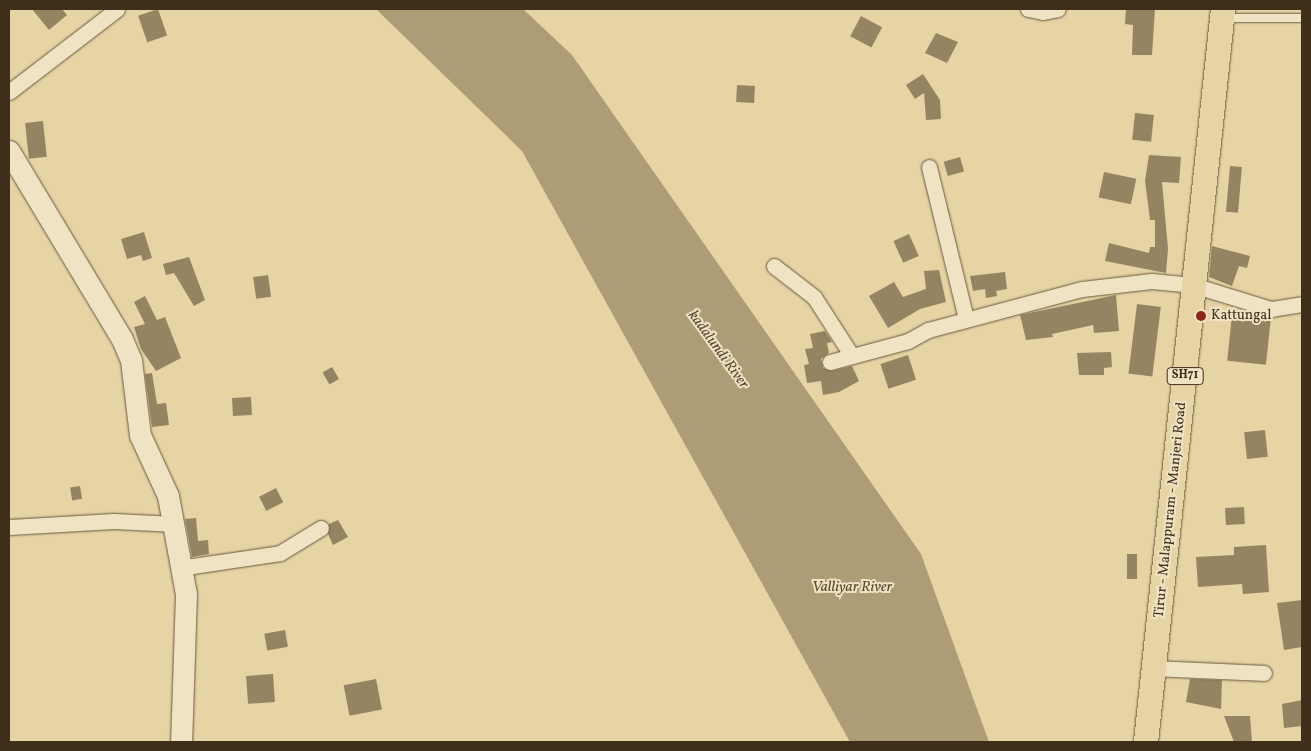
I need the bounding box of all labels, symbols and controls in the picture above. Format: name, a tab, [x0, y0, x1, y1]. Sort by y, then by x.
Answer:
water label: kadalundi River	[684, 307, 752, 393]
place label: Kattungal	[1211, 308, 1272, 324]
marker: Kattungal	[1195, 310, 1207, 322]
road number: SH71	[1166, 366, 1204, 386]
street label: Tirur - Malappuram - Manjeri Road	[1151, 401, 1191, 619]
water label: Valliyar River	[812, 579, 892, 597]

